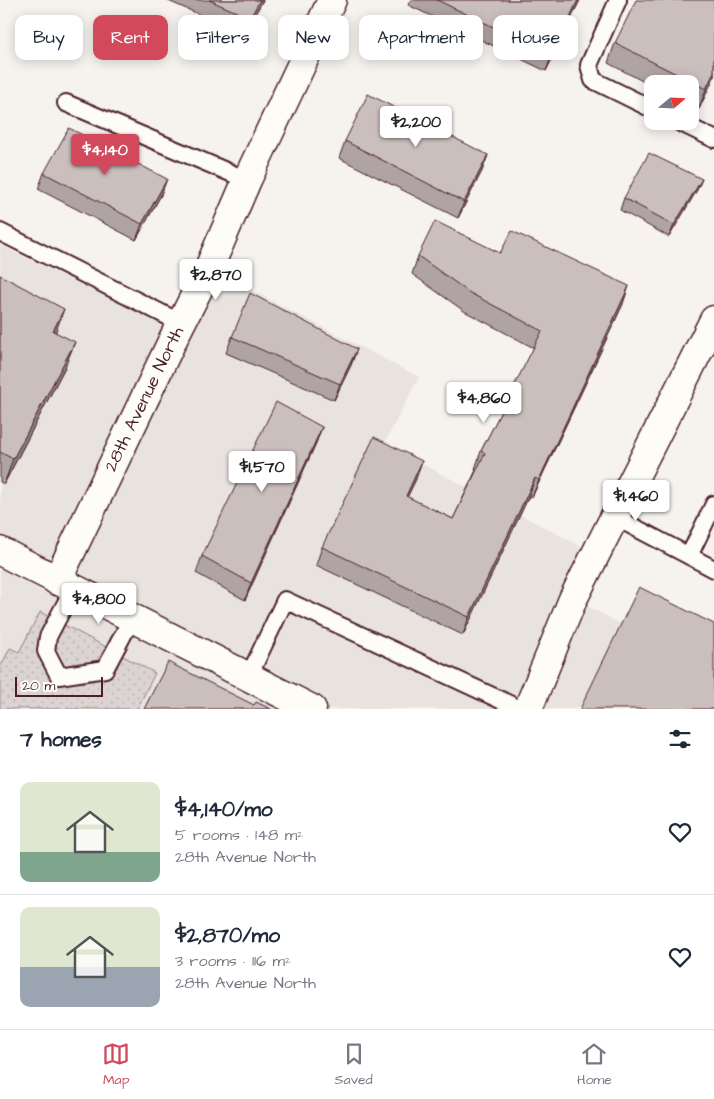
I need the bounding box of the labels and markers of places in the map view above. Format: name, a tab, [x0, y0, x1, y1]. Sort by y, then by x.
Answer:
pin: $2,200	[375, 106, 457, 148]
pin: $4,140	[64, 134, 146, 176]
pin: $2,870	[175, 258, 257, 301]
pin: $4,860	[443, 382, 525, 424]
pin: $1,570	[221, 450, 303, 493]
pin: $1,460	[595, 480, 677, 522]
pin: $4,800	[58, 582, 140, 625]

